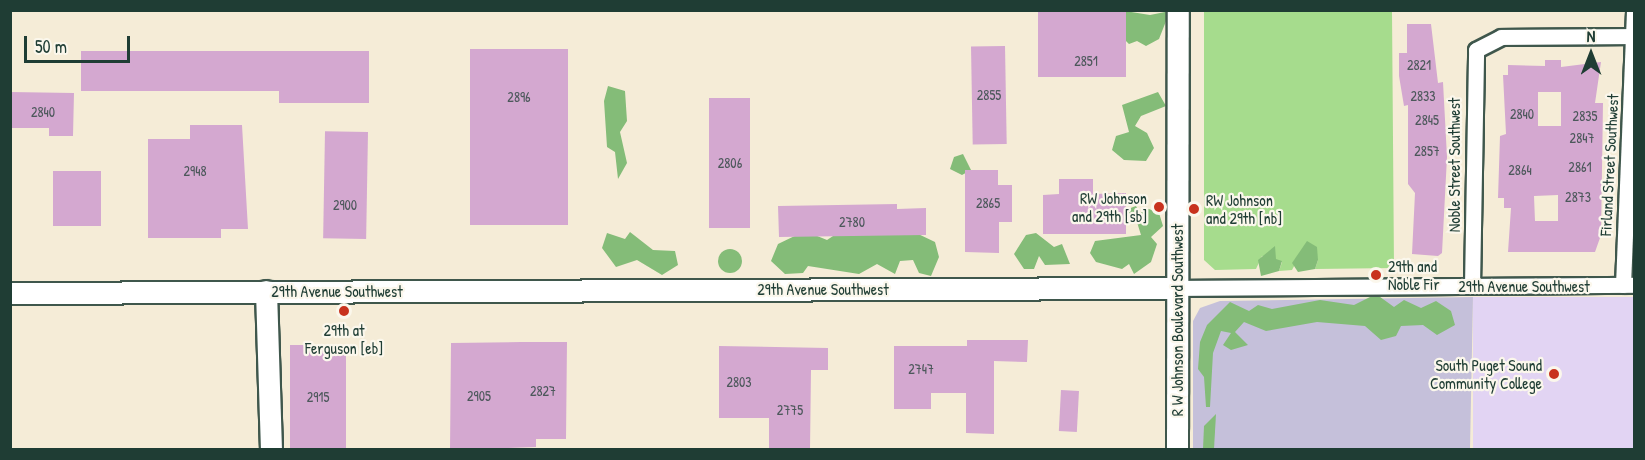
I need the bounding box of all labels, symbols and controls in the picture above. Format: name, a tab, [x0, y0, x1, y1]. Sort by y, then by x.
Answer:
scale bar	[27, 24, 134, 62]
north arrow	[1561, 24, 1621, 84]
text: N	[1587, 25, 1595, 47]
text: 50 m	[35, 34, 67, 59]
house number: 2851	[1074, 53, 1098, 69]
house number: 2821	[1407, 57, 1431, 73]
house number: 2855	[977, 87, 1001, 103]
house number: 2833	[1410, 88, 1436, 104]
house number: 2896	[507, 89, 531, 105]
street label: Firland Street Southwest	[1596, 93, 1622, 237]
street label: Noble Street Southwest	[1444, 98, 1464, 232]
house number: 2840	[31, 104, 55, 120]
house number: 2840	[1510, 106, 1534, 122]
house number: 2835	[1573, 108, 1597, 124]
house number: 2845	[1415, 112, 1439, 128]
house number: 2847	[1570, 130, 1594, 146]
house number: 2857	[1414, 143, 1440, 159]
house number: 2806	[718, 155, 742, 171]
house number: 2861	[1568, 159, 1592, 175]
house number: 2864	[1508, 162, 1532, 178]
house number: 2948	[183, 163, 207, 179]
place label: RW Johnson and 29th [sb]	[1072, 188, 1147, 226]
house number: 2873	[1565, 189, 1591, 205]
place label: RW Johnson and 29th [nb]	[1206, 190, 1282, 228]
house number: 2865	[976, 195, 1000, 211]
house number: 2900	[333, 197, 357, 213]
marker: RW Johnson and 29th [sb]	[1152, 200, 1166, 214]
marker: RW Johnson and 29th [nb]	[1187, 202, 1201, 216]
house number: 2780	[839, 214, 865, 230]
street label: R W Johnson Boulevard Southwest	[1167, 224, 1187, 416]
place label: 29th and Noble Fir	[1388, 256, 1440, 294]
marker: 29th and Noble Fir	[1369, 268, 1383, 282]
street label: 29th Avenue Southwest	[1458, 276, 1590, 296]
street label: 29th Avenue Southwest	[757, 279, 889, 299]
street label: 29th Avenue Southwest	[271, 281, 403, 301]
marker: 29th at Ferguson [eb]	[337, 304, 351, 318]
place label: 29th at Ferguson [eb]	[305, 320, 383, 358]
place label: South Puget Sound Community College	[1430, 355, 1542, 393]
house number: 2747	[908, 361, 934, 377]
marker: South Puget Sound Community College	[1547, 367, 1561, 381]
house number: 2803	[726, 374, 752, 390]
house number: 2827	[530, 383, 556, 399]
house number: 2905	[467, 388, 491, 404]
house number: 2915	[307, 389, 329, 405]
house number: 2775	[777, 402, 803, 418]

